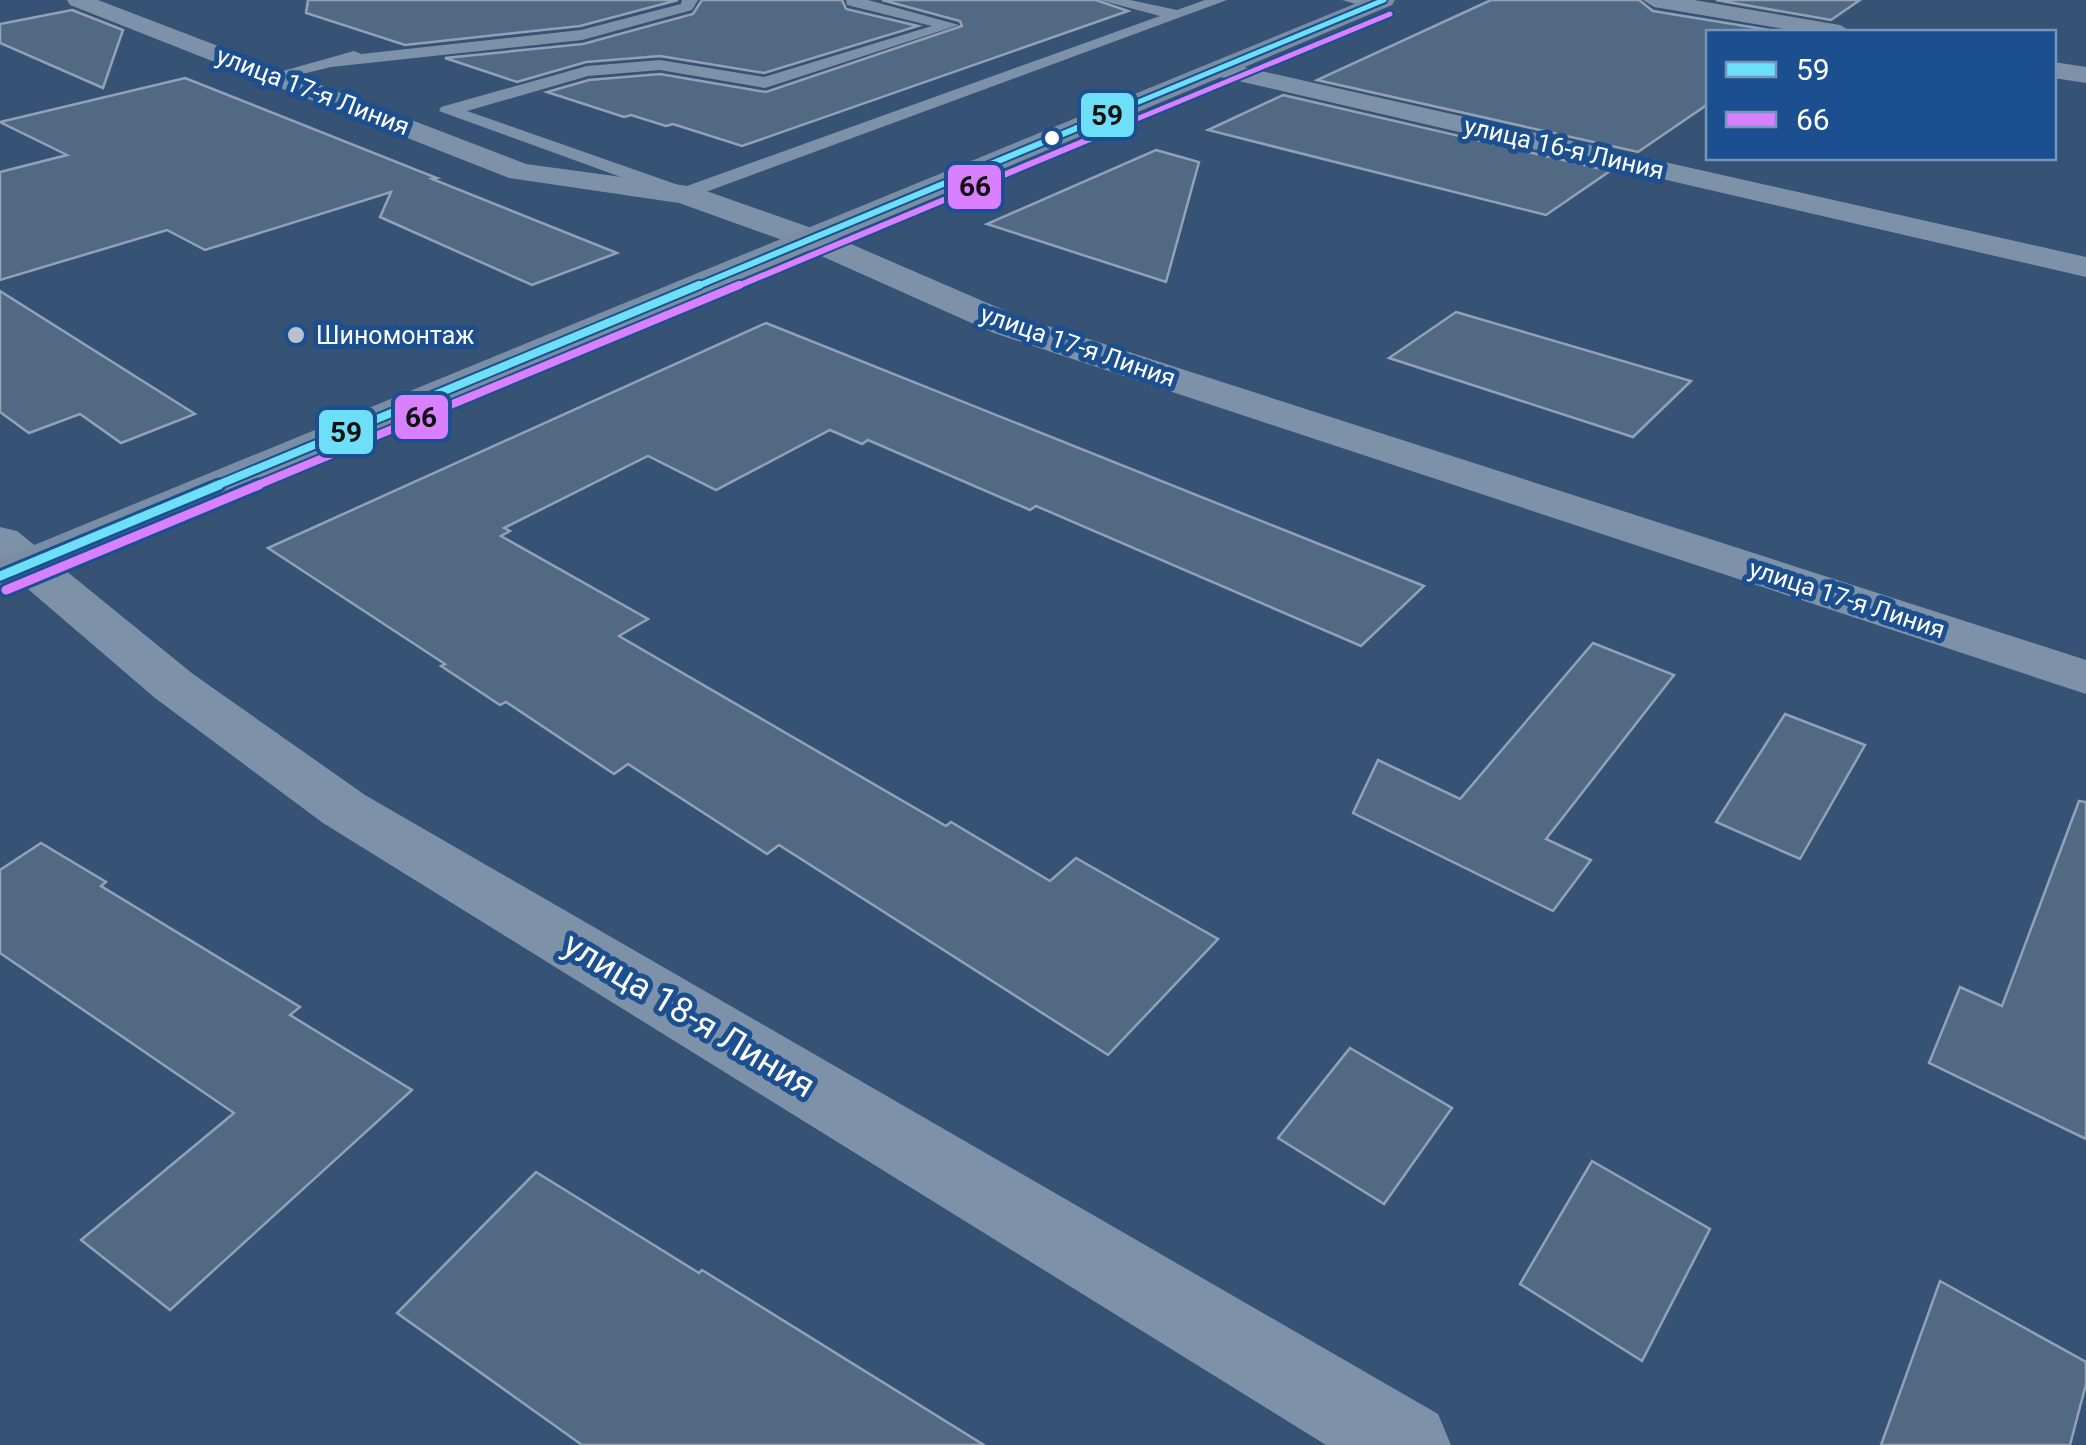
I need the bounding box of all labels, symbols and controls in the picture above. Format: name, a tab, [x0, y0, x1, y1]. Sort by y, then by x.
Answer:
legend	[1706, 30, 2056, 160]
street label: улица 17-я Линия	[212, 41, 414, 141]
text: 59	[1796, 52, 1830, 87]
line badge: 59	[1079, 91, 1136, 139]
text: 59	[1091, 99, 1123, 132]
text: 66	[1796, 102, 1830, 137]
street label: улица 16-я Линия	[1461, 111, 1667, 185]
unlabelled marker	[1042, 128, 1062, 148]
line badge: 66	[946, 163, 1003, 211]
text: 66	[959, 170, 991, 203]
street label: улица 17-я Линия	[977, 299, 1179, 393]
place label: Шиномонтаж	[316, 321, 474, 350]
marker: Шиномонтаж	[285, 324, 307, 346]
line badge: 66	[393, 393, 450, 441]
text: 66	[405, 401, 437, 434]
line badge: 59	[317, 408, 375, 456]
text: 59	[330, 416, 362, 449]
street label: улица 17-я Линия	[1745, 554, 1949, 644]
street label: улица 18-я Линия	[556, 924, 822, 1106]

